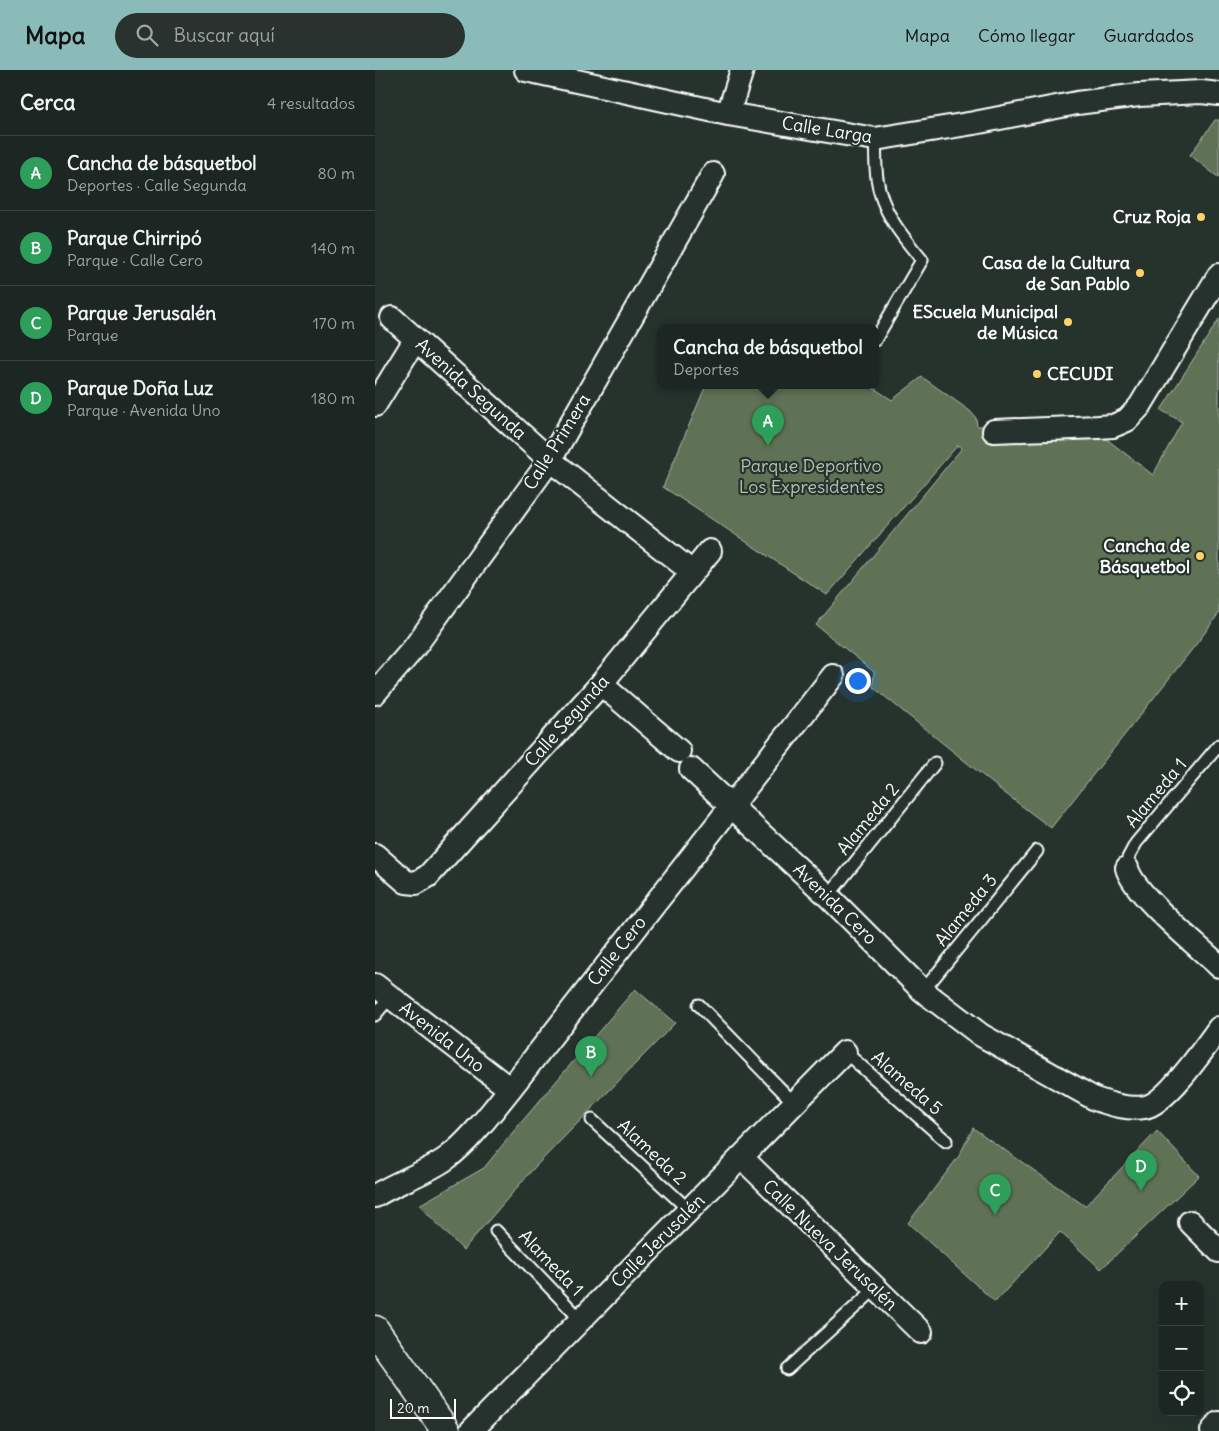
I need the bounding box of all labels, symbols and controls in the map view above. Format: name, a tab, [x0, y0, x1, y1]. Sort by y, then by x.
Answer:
search box	[115, 13, 465, 58]
text: Mapa	[25, 20, 85, 50]
icon: search	[133, 21, 161, 49]
text: Buscar aquí	[173, 23, 275, 47]
text: Mapa	[905, 24, 950, 47]
text: Cómo llegar	[978, 24, 1075, 47]
text: Guardados	[1103, 24, 1194, 47]
text: Cerca	[20, 89, 75, 116]
text: 4 resultados	[267, 93, 355, 113]
street label: Calle Larga	[780, 111, 874, 148]
text: Cancha de básquetbol	[67, 151, 257, 175]
text: A	[31, 163, 41, 183]
text: 80 m	[317, 163, 355, 183]
text: Deportes · Calle Segunda	[67, 175, 247, 195]
place label: Cruz Roja	[1113, 205, 1191, 228]
marker: Cruz Roja	[1195, 211, 1207, 223]
text: Parque Chirripó	[67, 226, 202, 250]
text: B	[31, 238, 41, 258]
text: 140 m	[311, 238, 355, 258]
text: Parque · Calle Cero	[67, 250, 203, 270]
place label: Casa de la Cultura de San Pablo	[982, 251, 1130, 295]
marker: Casa de la Cultura de San Pablo	[1134, 267, 1146, 279]
place label: EScuela Municipal de Música	[912, 300, 1058, 344]
text: Parque Jerusalén	[67, 301, 216, 325]
text: C	[31, 313, 41, 333]
text: 170 m	[312, 313, 355, 333]
marker: EScuela Municipal de Música	[1062, 316, 1074, 328]
popup	[657, 324, 879, 389]
text: Parque	[67, 325, 118, 345]
street label: Avenida Segunda	[411, 333, 531, 444]
text: Cancha de básquetbol	[673, 335, 863, 359]
text: Deportes	[673, 359, 739, 379]
place label: CECUDI	[1047, 362, 1114, 385]
marker: CECUDI	[1031, 368, 1043, 380]
text: Parque Doña Luz	[67, 376, 213, 400]
text: D	[30, 388, 42, 408]
text: 180 m	[311, 388, 355, 408]
street label: Calle Primera	[518, 389, 595, 494]
text: Parque · Avenida Uno	[67, 400, 220, 420]
pin: A	[752, 405, 784, 446]
park label: Parque Deportivo Los Expresidentes	[739, 454, 883, 498]
place label: Cancha de Básquetbol	[1100, 534, 1190, 578]
marker: Cancha de Básquetbol	[1194, 550, 1206, 562]
your location	[845, 668, 871, 694]
street label: Calle Segunda	[519, 670, 614, 771]
street label: Alameda 1	[1120, 753, 1191, 832]
street label: Alameda 2	[831, 778, 904, 859]
street label: Avenida Cero	[789, 858, 882, 949]
street label: Alameda 3	[929, 869, 1002, 951]
street label: Calle Cero	[582, 911, 651, 990]
street label: Avenida Uno	[395, 996, 490, 1077]
pin: B	[575, 1036, 607, 1077]
street label: Alameda 5	[867, 1045, 948, 1120]
street label: Alameda 2	[613, 1114, 692, 1190]
pin: D	[1125, 1150, 1157, 1191]
street label: Calle Nueva Jerusalén	[758, 1174, 903, 1315]
pin: C	[979, 1174, 1011, 1215]
street label: Calle Jerusalén	[606, 1189, 709, 1292]
street label: Alameda 1	[514, 1225, 589, 1301]
map controls	[1159, 1281, 1204, 1416]
button: +	[1159, 1281, 1204, 1326]
button: −	[1159, 1326, 1204, 1371]
button: locate	[1159, 1371, 1204, 1416]
scale bar	[390, 1396, 456, 1419]
text: 20 m	[397, 1399, 430, 1417]

